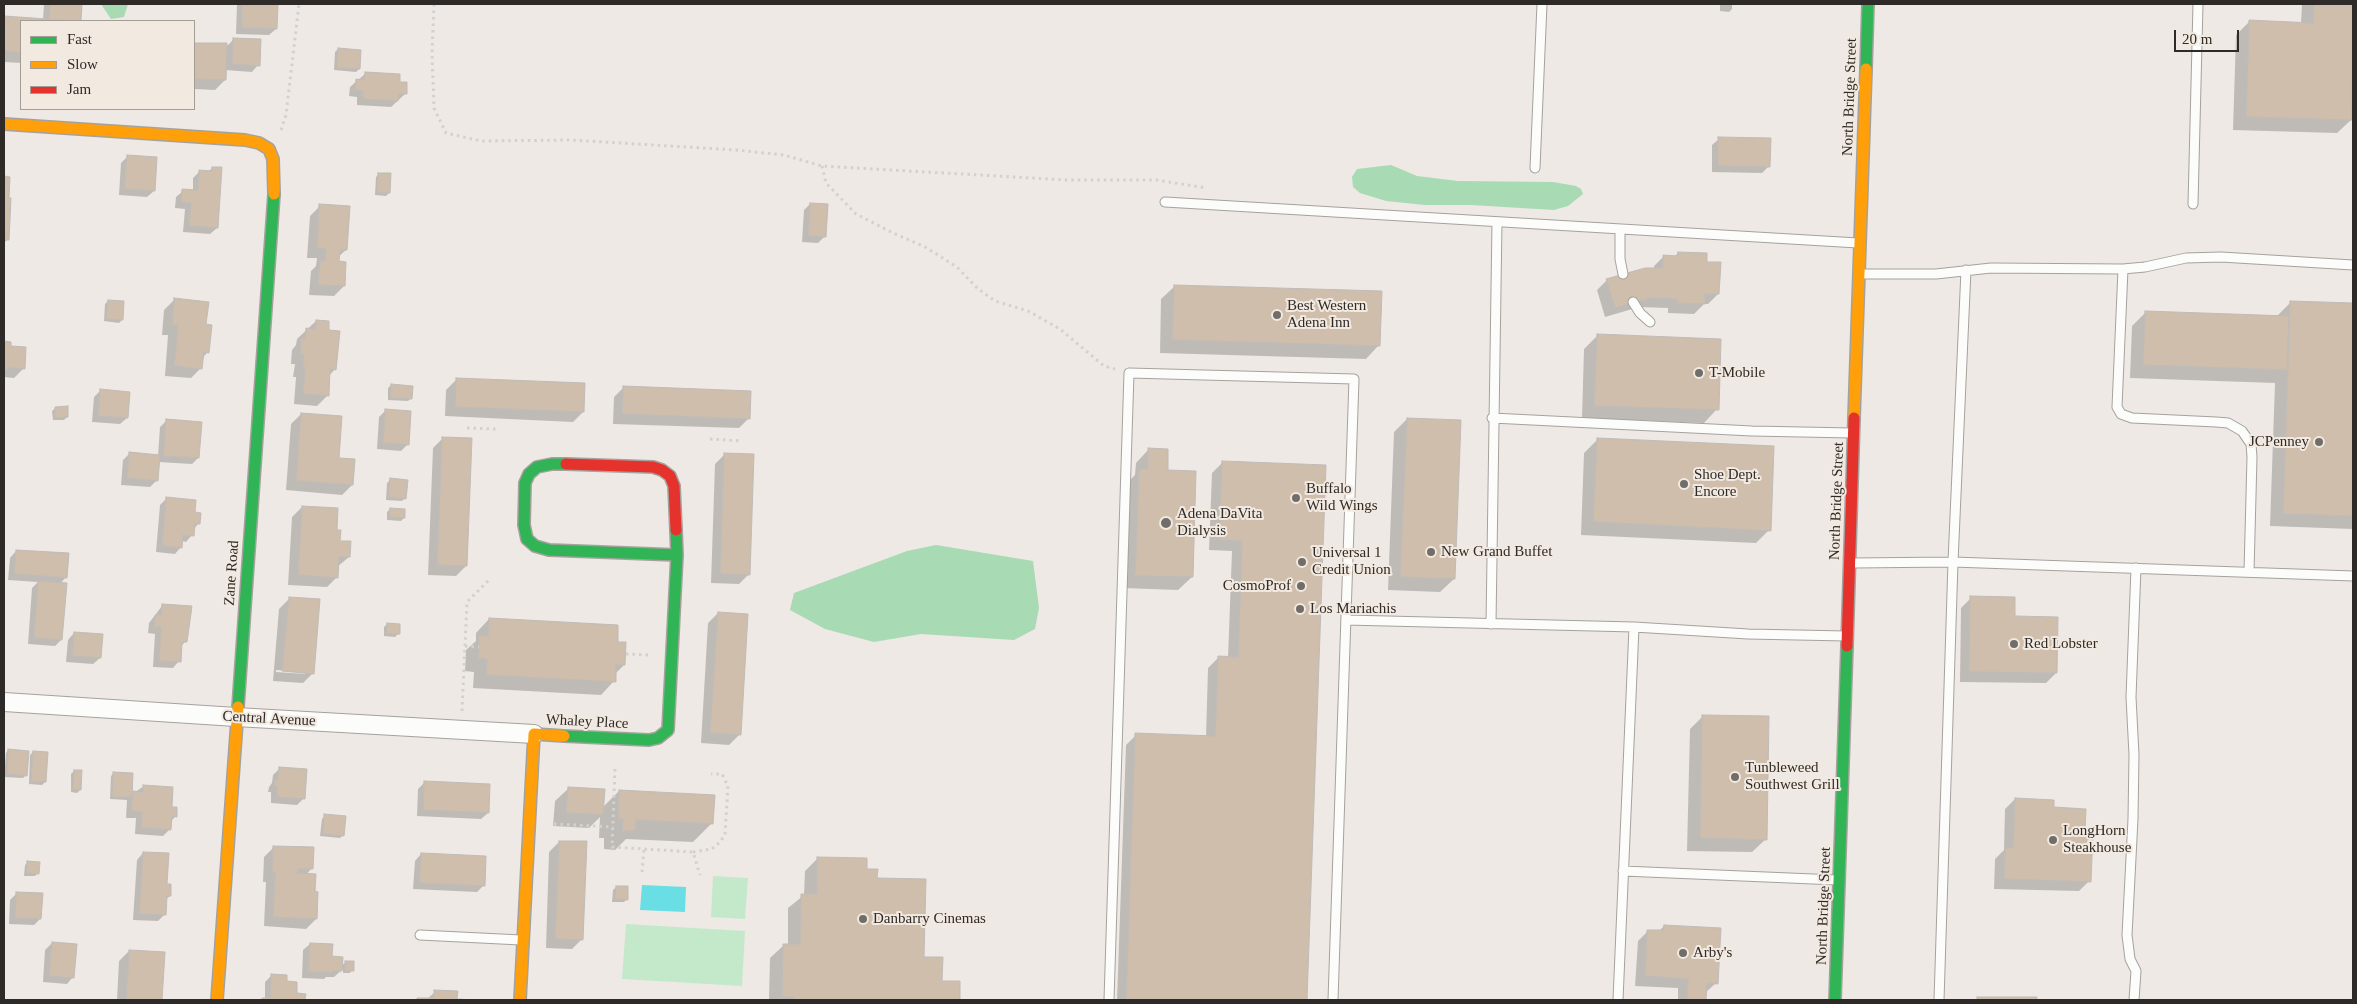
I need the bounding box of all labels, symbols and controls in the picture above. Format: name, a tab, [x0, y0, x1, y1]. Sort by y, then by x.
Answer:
legend	[20, 20, 195, 110]
scale bar	[2177, 20, 2242, 52]
text: Fast	[67, 31, 92, 47]
text: 20 m	[2182, 31, 2212, 47]
street label: North Bridge Street	[1839, 38, 1861, 156]
text: Slow	[67, 56, 98, 72]
text: Jam	[67, 81, 91, 97]
place label: Best Western Adena Inn	[1287, 297, 1366, 332]
marker: Best Western Adena Inn	[1271, 309, 1283, 321]
place label: T-Mobile	[1709, 364, 1765, 382]
marker: T-Mobile	[1693, 367, 1705, 379]
place label: JCPenney	[2249, 433, 2309, 451]
marker: JCPenney	[2313, 436, 2325, 448]
street label: North Bridge Street	[1826, 442, 1848, 560]
place label: Shoe Dept. Encore	[1694, 466, 1761, 501]
marker: Shoe Dept. Encore	[1678, 478, 1690, 490]
place label: Buffalo Wild Wings	[1306, 480, 1378, 515]
marker: Buffalo Wild Wings	[1290, 492, 1302, 504]
place label: Adena DaVita Dialysis	[1177, 505, 1262, 540]
marker: Adena DaVita Dialysis	[1159, 516, 1173, 530]
street label: Zane Road	[221, 540, 243, 606]
place label: New Grand Buffet	[1441, 543, 1552, 561]
place label: Universal 1 Credit Union	[1312, 544, 1391, 579]
marker: New Grand Buffet	[1425, 546, 1437, 558]
marker: Universal 1 Credit Union	[1296, 556, 1308, 568]
place label: CosmoProf	[1223, 577, 1291, 595]
marker: CosmoProf	[1295, 580, 1307, 592]
place label: Los Mariachis	[1310, 600, 1396, 618]
marker: Los Mariachis	[1294, 603, 1306, 615]
place label: Red Lobster	[2024, 635, 2098, 653]
marker: Red Lobster	[2008, 638, 2020, 650]
street label: Central Avenue	[222, 708, 316, 730]
street label: Whaley Place	[545, 711, 629, 733]
place label: Tunbleweed Southwest Grill	[1745, 759, 1840, 794]
marker: Tunbleweed Southwest Grill	[1729, 771, 1741, 783]
place label: LongHorn Steakhouse	[2063, 822, 2131, 857]
marker: LongHorn Steakhouse	[2047, 834, 2059, 846]
street label: North Bridge Street	[1813, 847, 1835, 965]
place label: Danbarry Cinemas	[873, 910, 986, 928]
marker: Danbarry Cinemas	[857, 913, 869, 925]
place label: Arby's	[1693, 944, 1732, 962]
marker: Arby's	[1677, 947, 1689, 959]

